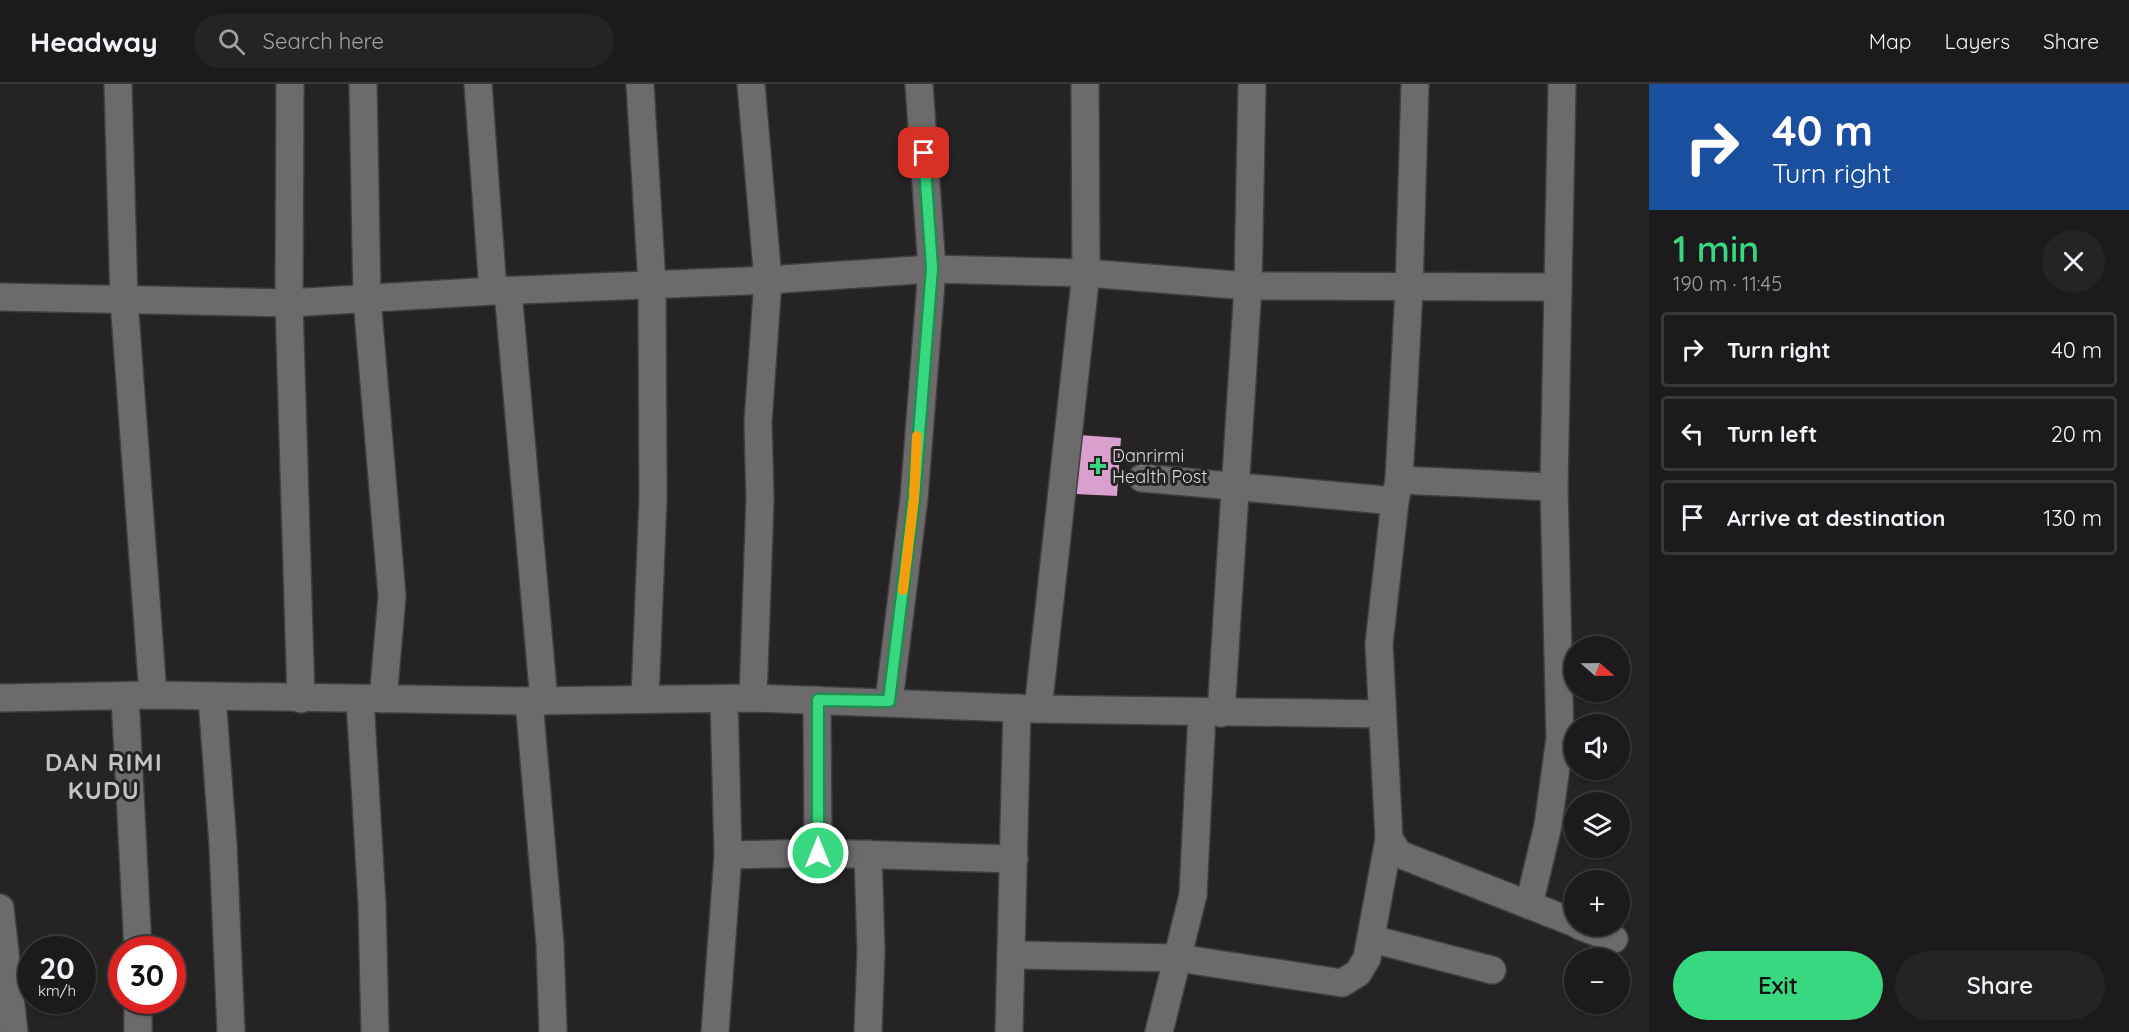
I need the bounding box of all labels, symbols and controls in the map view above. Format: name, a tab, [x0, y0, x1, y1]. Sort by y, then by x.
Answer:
search box	[194, 14, 614, 68]
text: Headway	[30, 24, 158, 59]
icon: search	[215, 25, 248, 58]
text: Search here	[263, 27, 384, 55]
text: Map	[1869, 28, 1912, 54]
text: Layers	[1945, 28, 2010, 54]
text: Share	[2043, 28, 2099, 54]
text: 40 m	[1772, 104, 1873, 157]
icon: right	[1673, 108, 1751, 186]
pin	[898, 127, 949, 178]
icon: arrive	[907, 136, 940, 169]
text: Turn right	[1772, 156, 1891, 190]
text: 1 min	[1673, 226, 1759, 271]
button: close	[2042, 230, 2105, 293]
text: 190 m · 11:45	[1673, 271, 1782, 296]
icon: right	[1676, 333, 1709, 366]
text: Turn right	[1727, 336, 1831, 364]
text: 40 m	[2051, 336, 2102, 364]
icon: left	[1676, 417, 1709, 450]
text: Turn left	[1727, 420, 1817, 448]
text: 20 m	[2051, 420, 2102, 448]
place label: Danrirmi Health Post	[1112, 444, 1207, 488]
marker: Danrirmi Health Post	[1089, 457, 1107, 475]
icon: arrive	[1676, 501, 1709, 534]
text: Arrive at destination	[1727, 504, 1945, 532]
text: 130 m	[2043, 504, 2102, 532]
north arrow	[1564, 636, 1630, 702]
map controls	[1564, 636, 1630, 1014]
button: sound	[1564, 714, 1630, 780]
district label: DAN RIMI KUDU	[45, 747, 163, 805]
button: layers	[1564, 792, 1630, 858]
position arrow	[786, 821, 850, 885]
button: +	[1564, 870, 1630, 936]
speed limit sign: 30	[108, 936, 186, 1014]
button: −	[1564, 948, 1630, 1014]
text: 20	[39, 949, 75, 987]
button: Exit	[1673, 951, 1883, 1020]
button: Share	[1895, 951, 2105, 1020]
text: km/h	[38, 981, 76, 1000]

